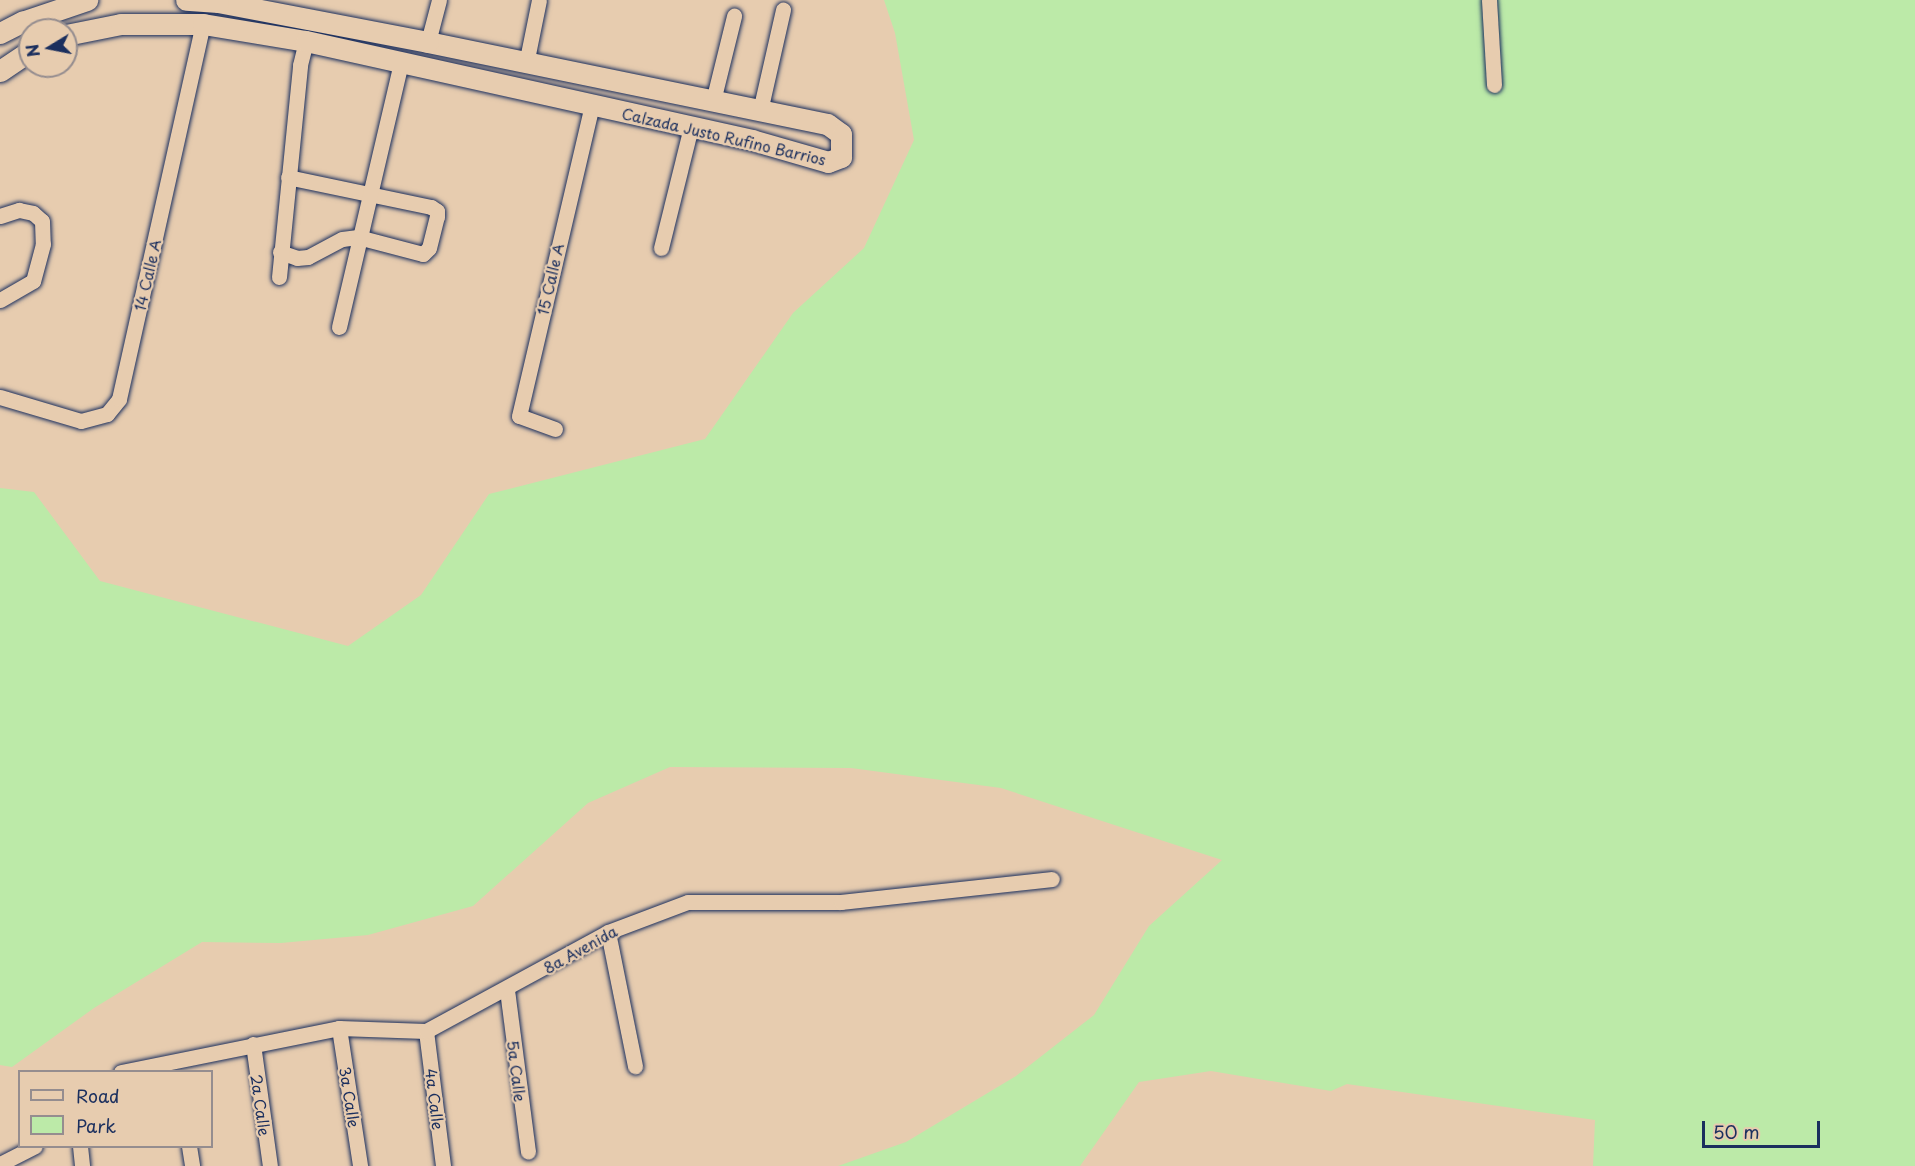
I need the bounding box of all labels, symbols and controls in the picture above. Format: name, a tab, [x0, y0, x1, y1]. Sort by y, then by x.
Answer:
north arrow	[18, 18, 78, 78]
text: N	[19, 42, 45, 59]
street label: Calzada Justo Rufino Barrios	[620, 104, 828, 168]
street label: 14 Calle A	[130, 237, 164, 313]
street label: 15 Calle A	[533, 241, 567, 317]
street label: 8a Avenida	[540, 922, 620, 976]
street label: 5a Calle	[504, 1040, 530, 1102]
street label: 3a Calle	[336, 1066, 364, 1128]
street label: 4a Calle	[422, 1068, 448, 1130]
legend	[18, 1070, 213, 1148]
street label: 2a Calle	[248, 1074, 274, 1136]
text: Road	[76, 1082, 120, 1109]
scale bar	[1705, 1109, 1824, 1147]
text: Park	[76, 1112, 116, 1139]
text: 50 m	[1713, 1118, 1760, 1145]

